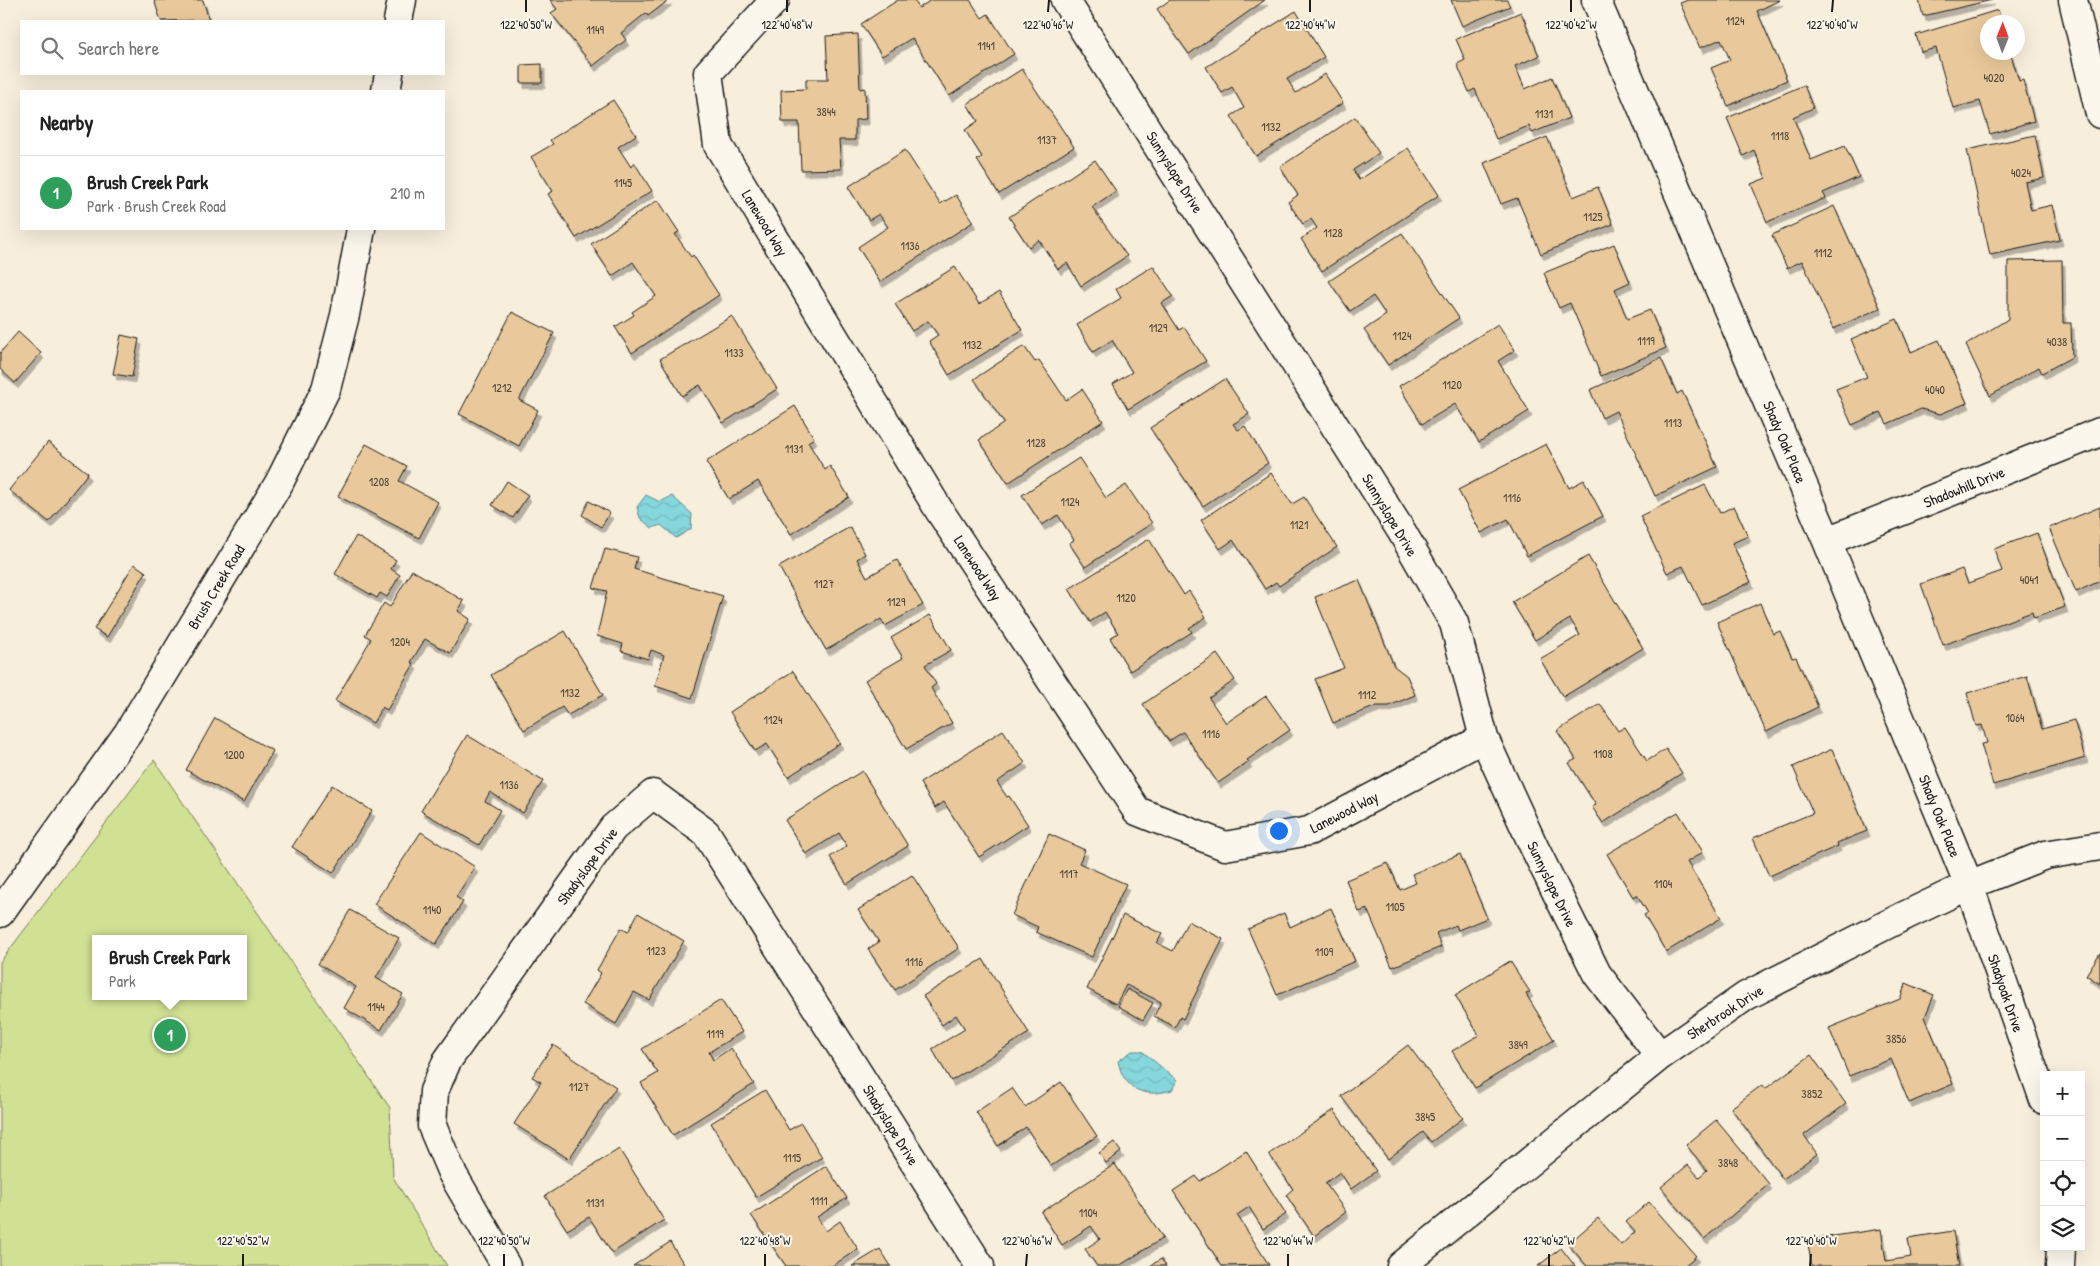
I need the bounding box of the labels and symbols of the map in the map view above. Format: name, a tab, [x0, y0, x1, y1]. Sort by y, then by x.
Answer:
house number: 1124	[1726, 12, 1745, 29]
north arrow	[1980, 15, 2025, 60]
text: 122°40'50"W	[500, 16, 552, 33]
text: 122°40'48"W	[762, 16, 813, 33]
text: 122°40'46"W	[1023, 16, 1074, 33]
text: 122°40'44"W	[1285, 16, 1336, 33]
text: 122°40'42"W	[1545, 16, 1597, 33]
text: 122°40'40"W	[1806, 16, 1858, 33]
house number: 1149	[586, 21, 604, 38]
house number: 1141	[977, 37, 995, 54]
house number: 4020	[1984, 69, 2004, 86]
house number: 3844	[816, 103, 836, 120]
house number: 1131	[1535, 105, 1553, 122]
house number: 1132	[1261, 118, 1281, 135]
street label: Sunnyslope Drive	[1142, 127, 1208, 217]
house number: 1118	[1771, 127, 1789, 144]
house number: 1137	[1037, 131, 1057, 148]
house number: 4024	[2011, 164, 2031, 181]
house number: 1145	[614, 174, 632, 191]
street label: Lanewood Way	[737, 186, 793, 260]
house number: 1125	[1583, 208, 1603, 225]
house number: 1128	[1323, 224, 1343, 241]
house number: 1136	[901, 237, 920, 254]
house number: 1112	[1814, 244, 1833, 261]
house number: 1129	[1149, 319, 1168, 336]
house number: 1124	[1393, 327, 1412, 344]
house number: 1119	[1637, 332, 1655, 349]
house number: 4038	[2047, 333, 2067, 350]
house number: 1132	[962, 336, 982, 353]
house number: 1133	[724, 344, 744, 361]
house number: 1120	[1442, 376, 1462, 393]
house number: 1212	[492, 379, 512, 396]
house number: 4040	[1925, 381, 1945, 398]
street label: Shady Oak Place	[1758, 398, 1812, 486]
house number: 1113	[1664, 414, 1682, 431]
house number: 1128	[1026, 434, 1046, 451]
house number: 1131	[785, 440, 803, 457]
street label: Shadowhill Drive	[1920, 461, 2008, 513]
street label: Sunnyslope Drive	[1357, 470, 1423, 560]
house number: 1208	[369, 473, 389, 490]
house number: 1116	[1503, 489, 1521, 506]
house number: 1124	[1061, 493, 1080, 510]
house number: 1121	[1290, 516, 1308, 533]
street label: Lanewood Way	[949, 531, 1007, 605]
street label: Brush Creek Road	[183, 541, 250, 633]
house number: 4041	[2020, 571, 2038, 588]
house number: 1127	[814, 575, 834, 592]
house number: 1120	[1116, 589, 1136, 606]
house number: 1129	[887, 593, 906, 610]
house number: 1204	[390, 633, 410, 650]
house number: 1132	[560, 684, 580, 701]
house number: 1112	[1358, 686, 1377, 703]
house number: 1064	[2005, 709, 2025, 726]
house number: 1124	[764, 711, 783, 728]
house number: 1116	[1202, 725, 1220, 742]
house number: 1108	[1593, 745, 1613, 762]
house number: 1200	[224, 746, 244, 763]
street label: Shady Oak Place	[1914, 772, 1966, 861]
house number: 1136	[500, 776, 519, 793]
street label: Lanewood Way	[1306, 786, 1382, 838]
your location	[1266, 818, 1292, 844]
street label: Shadyslope Drive	[552, 823, 622, 909]
street label: Sunnyslope Drive	[1522, 838, 1582, 930]
house number: 1117	[1059, 865, 1079, 882]
house number: 1104	[1654, 875, 1673, 892]
house number: 1105	[1385, 898, 1405, 915]
house number: 1140	[423, 901, 441, 918]
house number: 1123	[646, 942, 666, 959]
house number: 1109	[1315, 943, 1334, 960]
street label: Shadyoak Drive	[1983, 951, 2029, 1035]
house number: 1116	[905, 953, 923, 970]
street label: Sherbrook Drive	[1683, 980, 1767, 1044]
house number: 1144	[367, 998, 385, 1015]
pin: 1	[154, 1016, 186, 1054]
house number: 1119	[706, 1025, 724, 1042]
house number: 3856	[1886, 1030, 1906, 1047]
house number: 3849	[1508, 1036, 1528, 1053]
house number: 1127	[569, 1078, 589, 1095]
street label: Shadyslope Drive	[858, 1081, 924, 1169]
house number: 3852	[1801, 1085, 1823, 1102]
house number: 3845	[1415, 1108, 1435, 1125]
house number: 1115	[783, 1149, 801, 1166]
house number: 3848	[1718, 1154, 1738, 1171]
house number: 1111	[810, 1192, 828, 1209]
house number: 1131	[586, 1194, 604, 1211]
house number: 1104	[1079, 1204, 1098, 1221]
text: 122°40'52"W	[217, 1232, 270, 1249]
text: 122°40'50"W	[478, 1232, 530, 1249]
text: 122°40'48"W	[740, 1232, 791, 1249]
text: 122°40'46"W	[1002, 1232, 1053, 1249]
text: 122°40'44"W	[1263, 1232, 1314, 1249]
text: 122°40'42"W	[1523, 1232, 1575, 1249]
text: 122°40'40"W	[1785, 1232, 1837, 1249]

